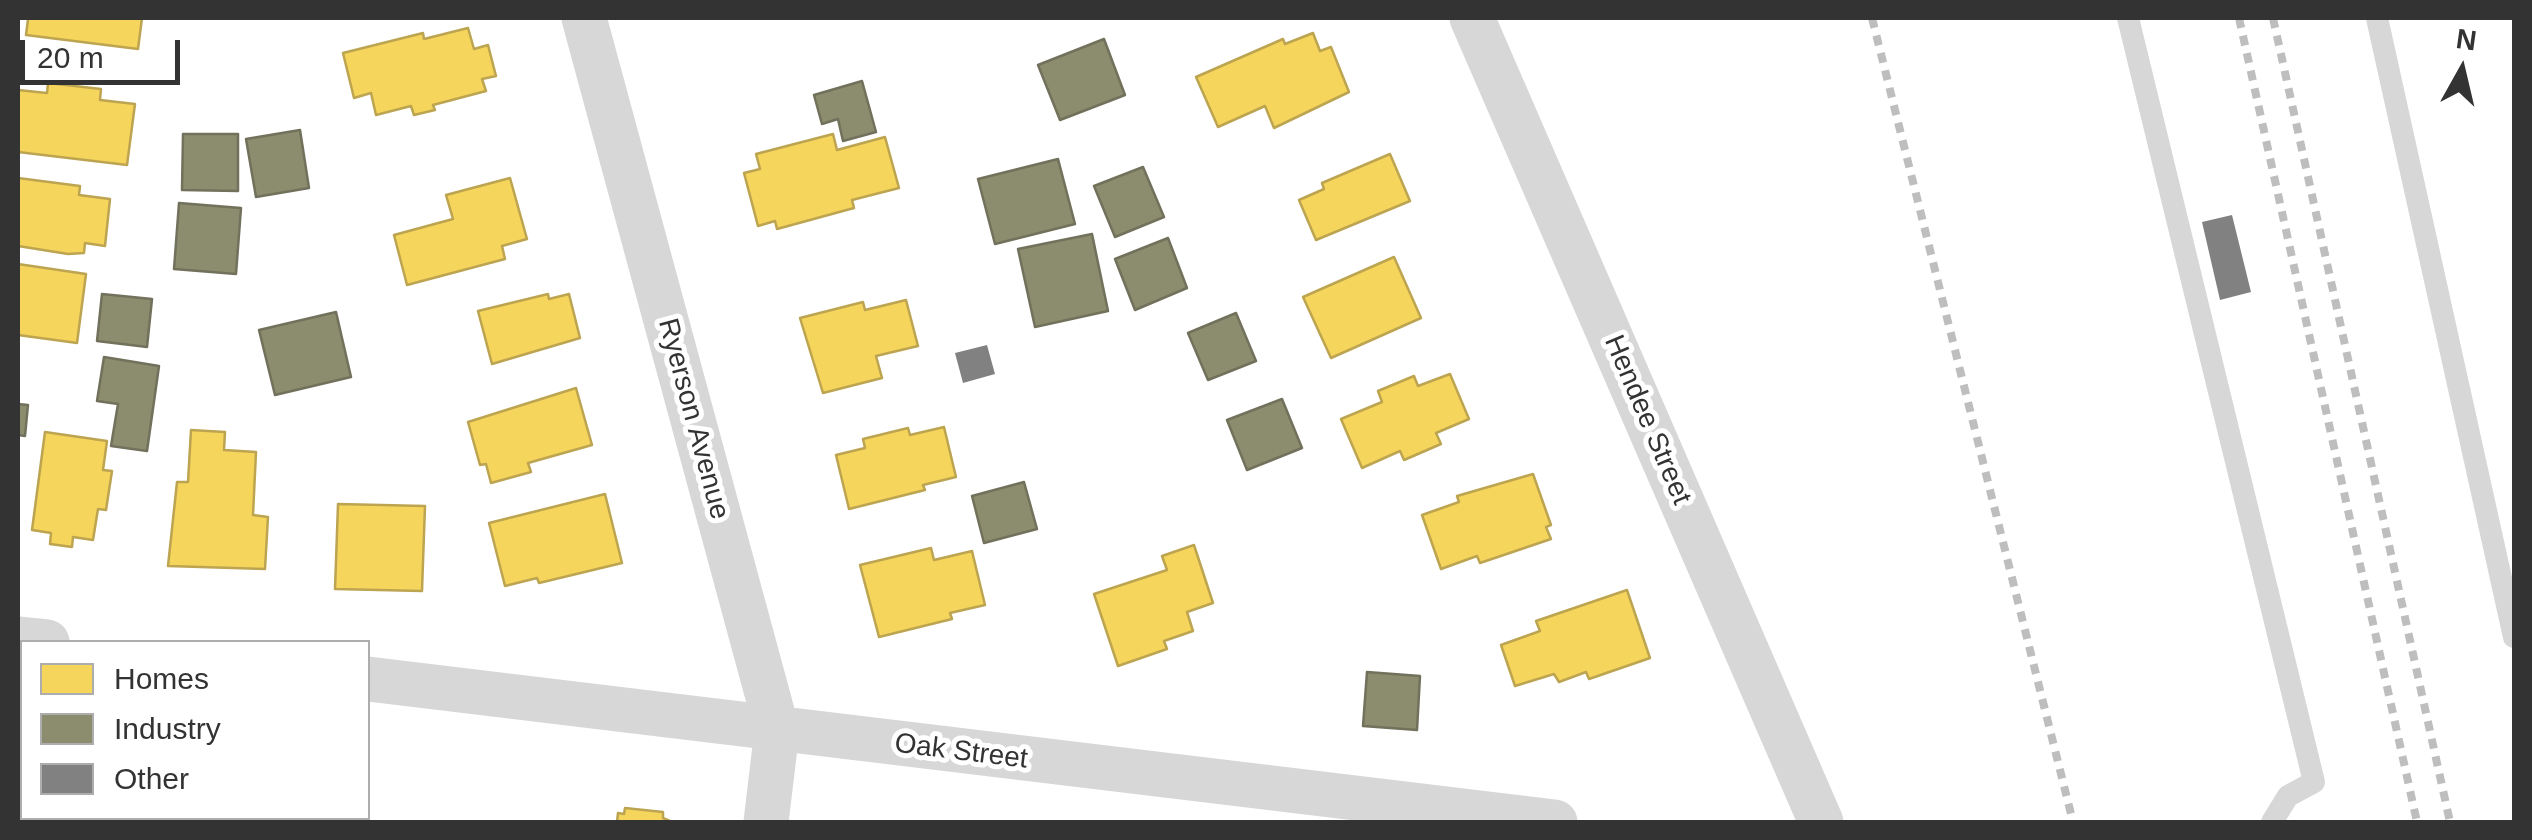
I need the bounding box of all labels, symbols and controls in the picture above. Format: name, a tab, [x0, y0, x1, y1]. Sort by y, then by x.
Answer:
scale bar	[25, 20, 185, 82]
north arrow	[2412, 20, 2512, 120]
text: N	[2454, 23, 2478, 57]
text: 20 m	[37, 41, 104, 74]
street label: Ryerson Avenue	[650, 315, 736, 523]
street label: Hendee Street	[1596, 330, 1698, 510]
legend	[20, 640, 370, 820]
text: Homes	[114, 662, 209, 695]
text: Industry	[114, 712, 221, 745]
street label: Oak Street	[893, 727, 1029, 777]
text: Other	[114, 762, 189, 795]

